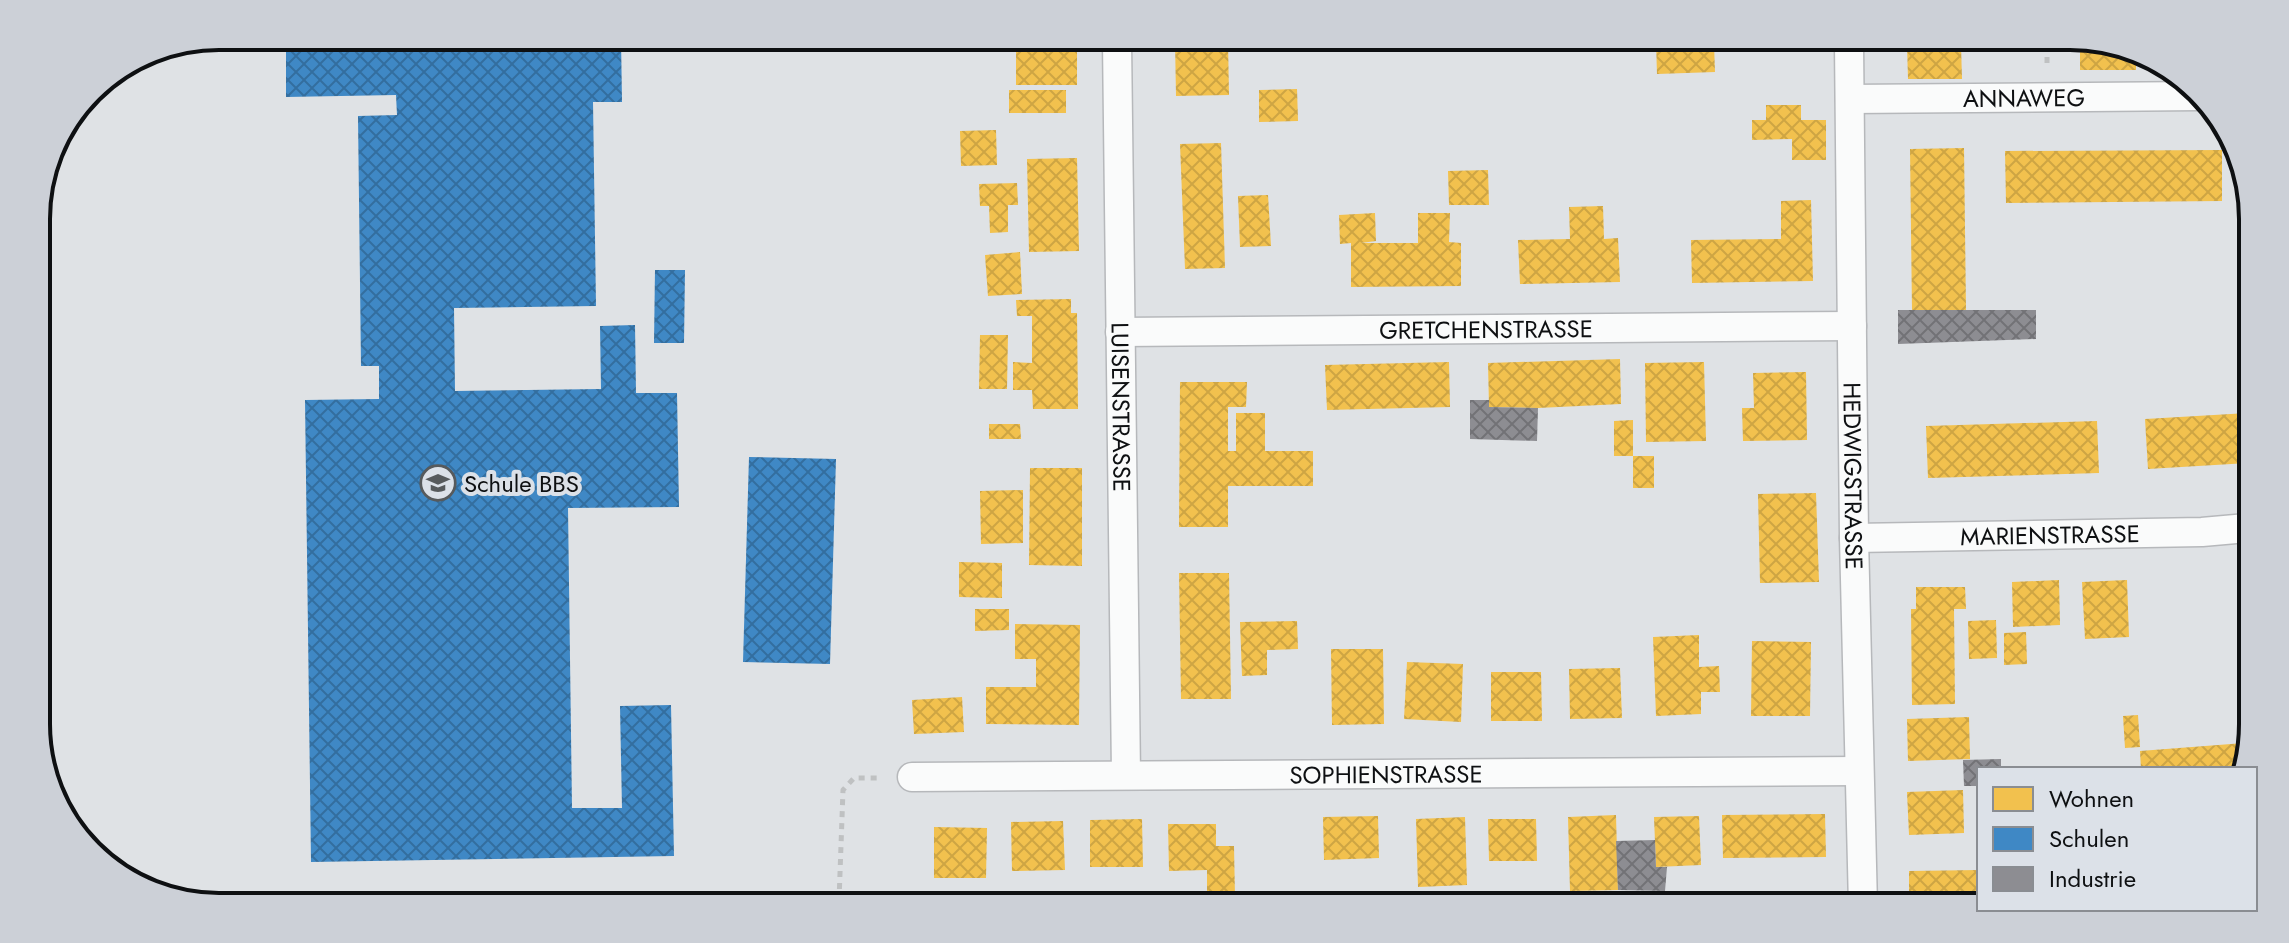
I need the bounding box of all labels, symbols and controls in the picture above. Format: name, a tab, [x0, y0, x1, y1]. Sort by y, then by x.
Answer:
street label: ANNAWEG	[1963, 79, 2085, 116]
street label: GRETCHENSTRASSE	[1379, 311, 1593, 347]
street label: LUISENSTRASSE	[1103, 322, 1140, 492]
street label: HEDWIGSTRASSE	[1835, 382, 1872, 570]
school or university icon: Schule BBS	[419, 464, 457, 502]
place label: Schule BBS	[464, 466, 579, 501]
street label: MARIENSTRASSE	[1960, 516, 2140, 554]
street label: SOPHIENSTRASSE	[1289, 756, 1483, 792]
legend	[1977, 767, 2257, 911]
text: Wohnen	[2049, 781, 2134, 816]
text: Schulen	[2049, 821, 2129, 856]
text: Industrie	[2049, 861, 2136, 896]

